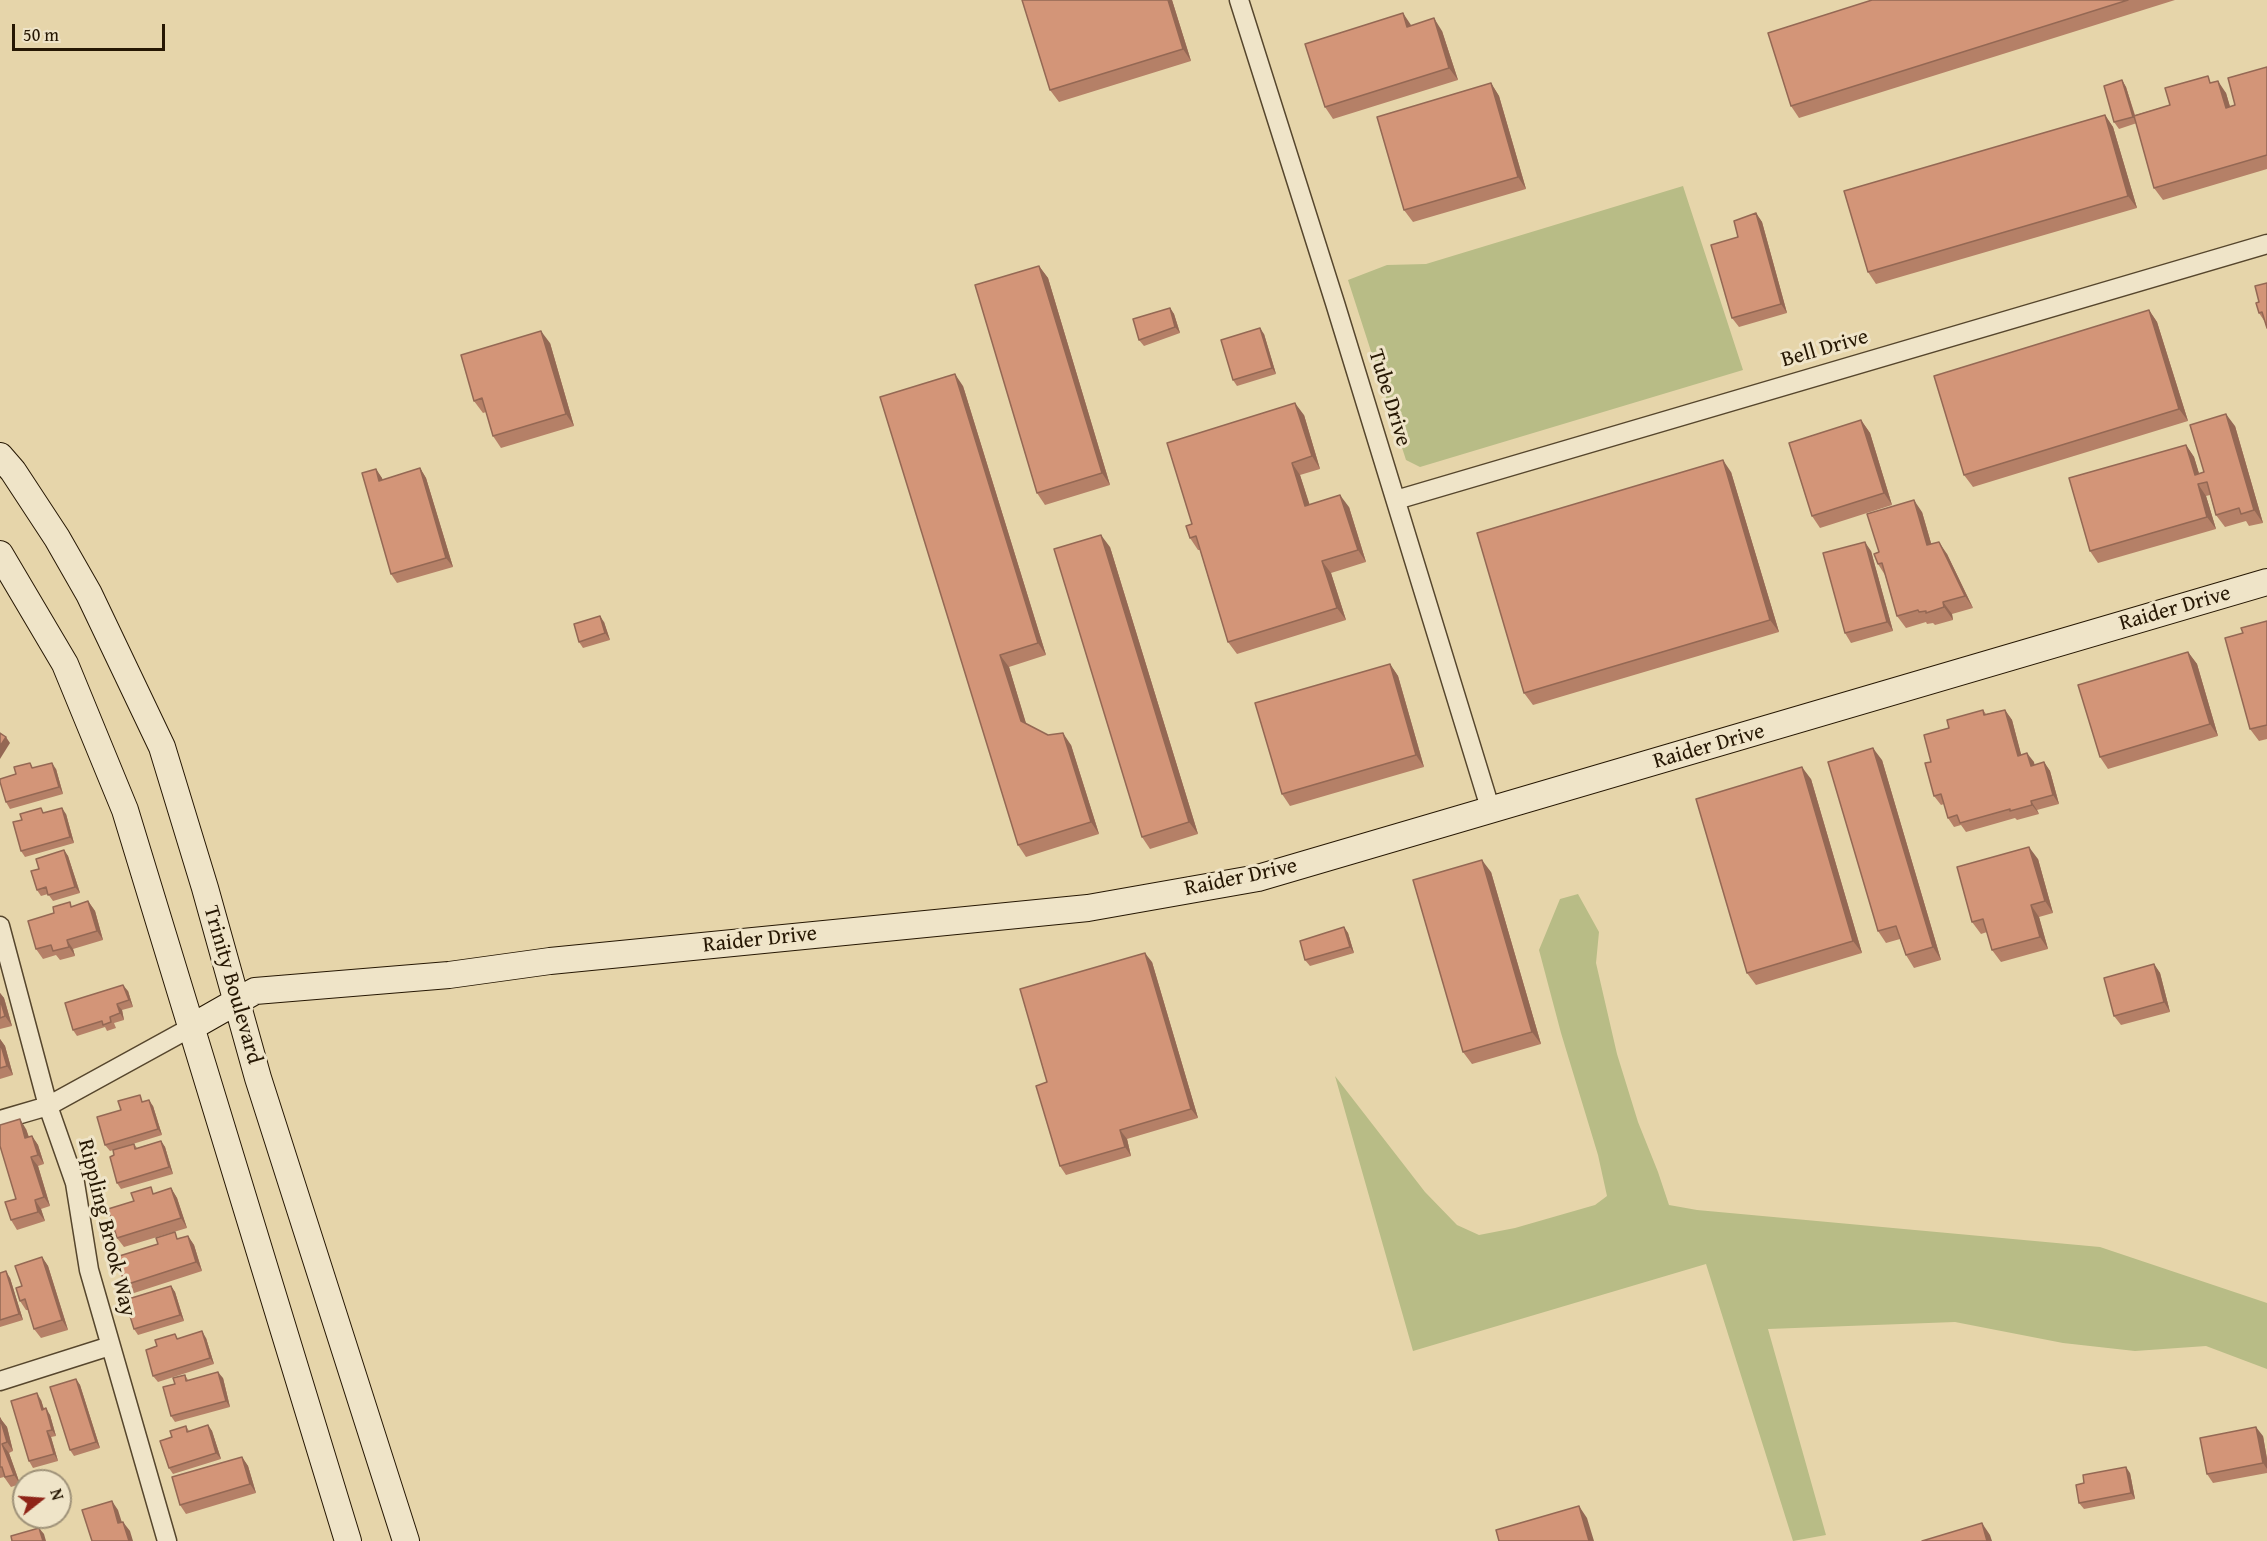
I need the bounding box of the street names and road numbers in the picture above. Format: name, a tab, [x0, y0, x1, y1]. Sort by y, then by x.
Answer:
street label: Bell Drive	[1778, 324, 1872, 374]
street label: Tube Drive	[1362, 346, 1416, 450]
street label: Raider Drive	[2116, 581, 2234, 637]
street label: Raider Drive	[1650, 719, 1768, 775]
street label: Raider Drive	[1182, 853, 1300, 903]
street label: Trinity Boulevard	[197, 903, 267, 1067]
street label: Raider Drive	[702, 921, 818, 959]
street label: Rippling Brook Way	[71, 1137, 141, 1319]

